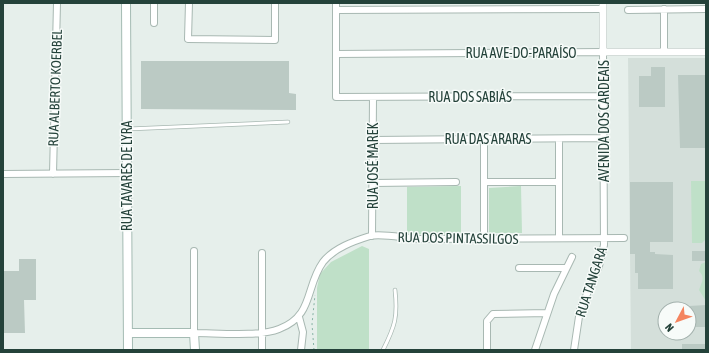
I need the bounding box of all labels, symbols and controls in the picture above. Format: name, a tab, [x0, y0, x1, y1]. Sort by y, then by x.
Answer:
street label: RUA ALBERTO KOERBEL	[45, 28, 65, 147]
street label: RUA AVE-DO-PARAÍSO	[465, 45, 577, 61]
street label: AVENIDA DOS CARDEAIS	[596, 60, 612, 182]
street label: RUA DOS SABIÁS	[428, 89, 512, 105]
street label: RUA TAVARES DE LYRA	[119, 121, 135, 231]
street label: RUA JOSÉ MAREK	[365, 123, 381, 209]
street label: RUA DAS ARARAS	[445, 131, 532, 147]
street label: RUA DOS PINTASSILGOS	[397, 229, 519, 247]
street label: RUA TANGARÁ	[572, 245, 610, 319]
north arrow	[657, 301, 697, 341]
text: N	[663, 321, 676, 334]

